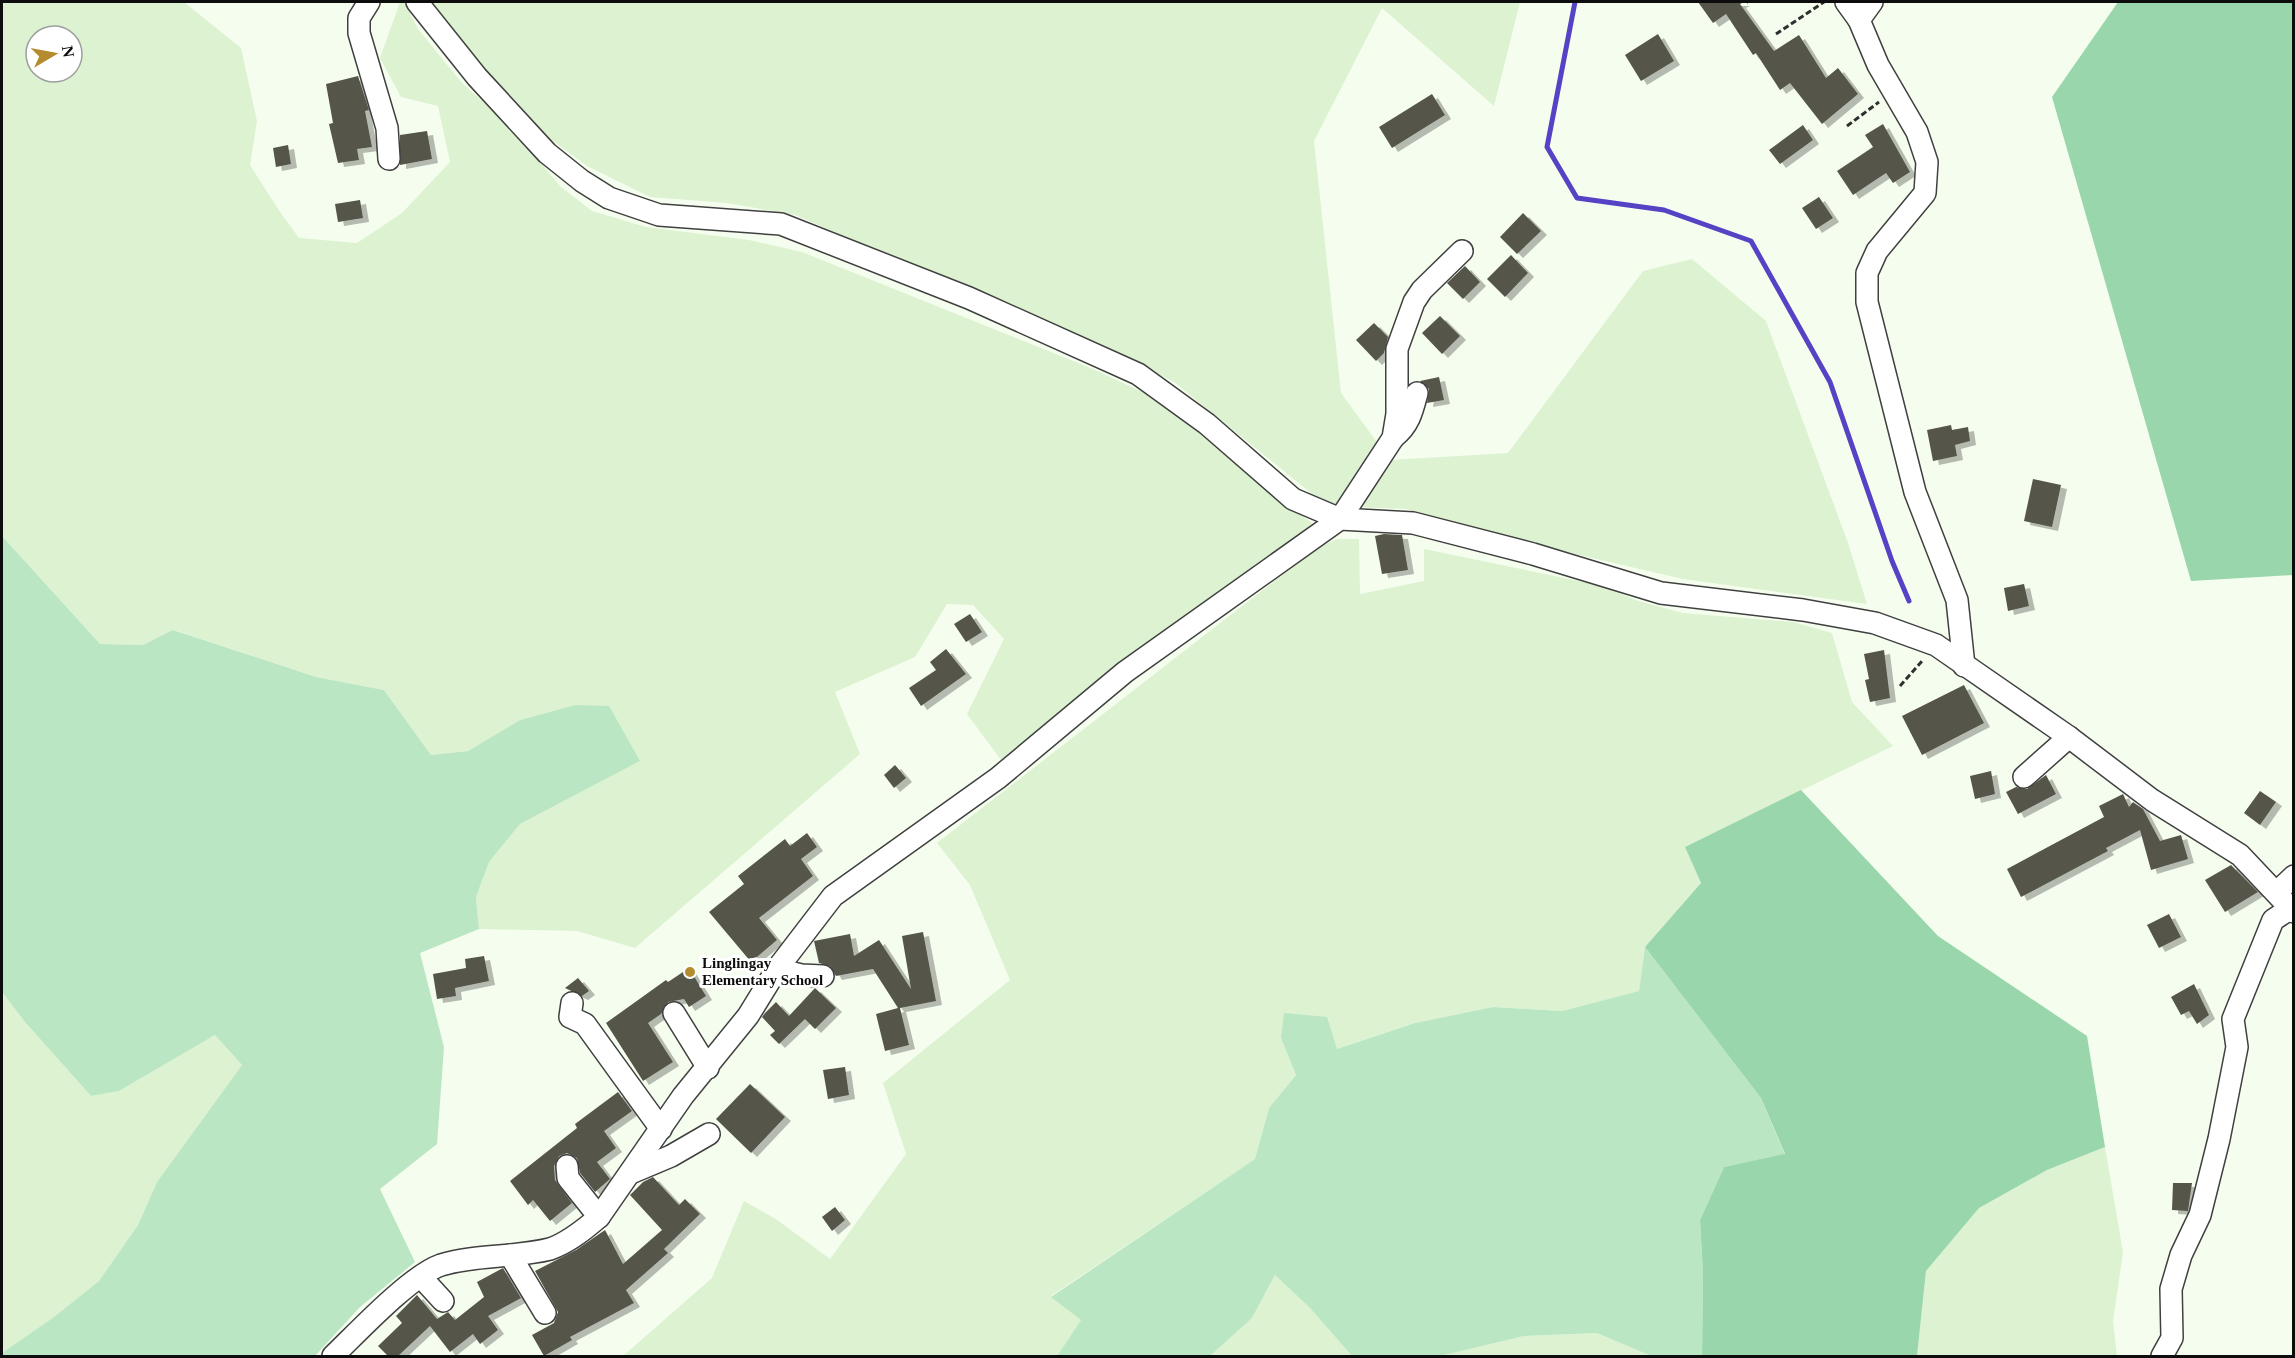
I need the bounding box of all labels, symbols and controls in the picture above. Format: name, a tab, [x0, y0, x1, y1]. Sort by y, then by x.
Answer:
north arrow	[24, 24, 84, 84]
text: N	[59, 44, 78, 59]
place label: Linglingay Elementary School	[702, 955, 823, 988]
marker: Linglingay Elementary School	[683, 965, 697, 979]

